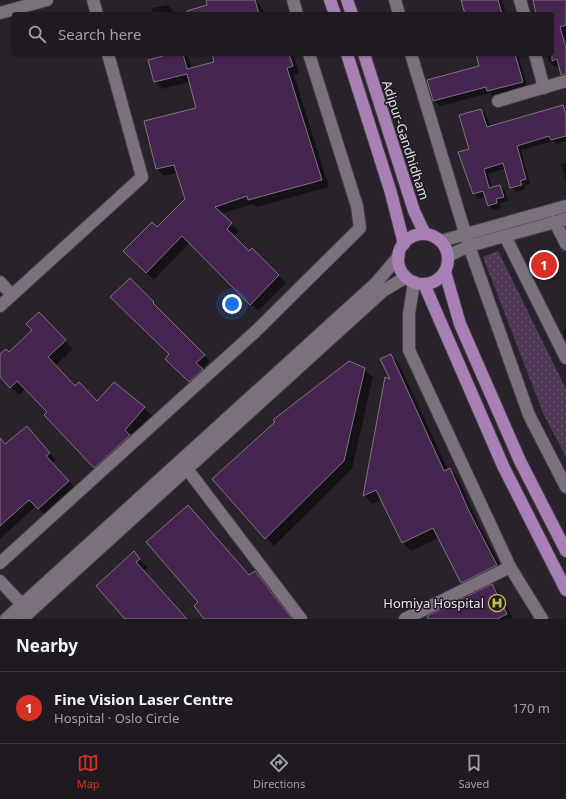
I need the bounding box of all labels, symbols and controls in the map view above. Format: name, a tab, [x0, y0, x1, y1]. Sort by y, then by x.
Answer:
search box	[12, 12, 554, 56]
icon: search	[26, 23, 48, 45]
text: Search here	[58, 24, 141, 44]
street label: Adipur-Gandhidham	[378, 78, 434, 202]
pin: 1	[531, 250, 557, 280]
your location	[222, 294, 242, 314]
hospital icon: Homiya Hospital	[487, 593, 507, 613]
place label: Homiya Hospital	[383, 594, 484, 612]
text: Nearby	[16, 634, 78, 657]
text: Fine Vision Laser Centre	[54, 689, 233, 709]
text: 1	[25, 699, 33, 717]
text: 170 m	[512, 699, 550, 717]
text: Hospital · Oslo Circle	[54, 709, 179, 727]
tab: Map	[77, 752, 100, 791]
tab: Directions	[253, 752, 305, 791]
tab: Saved	[459, 752, 489, 791]

